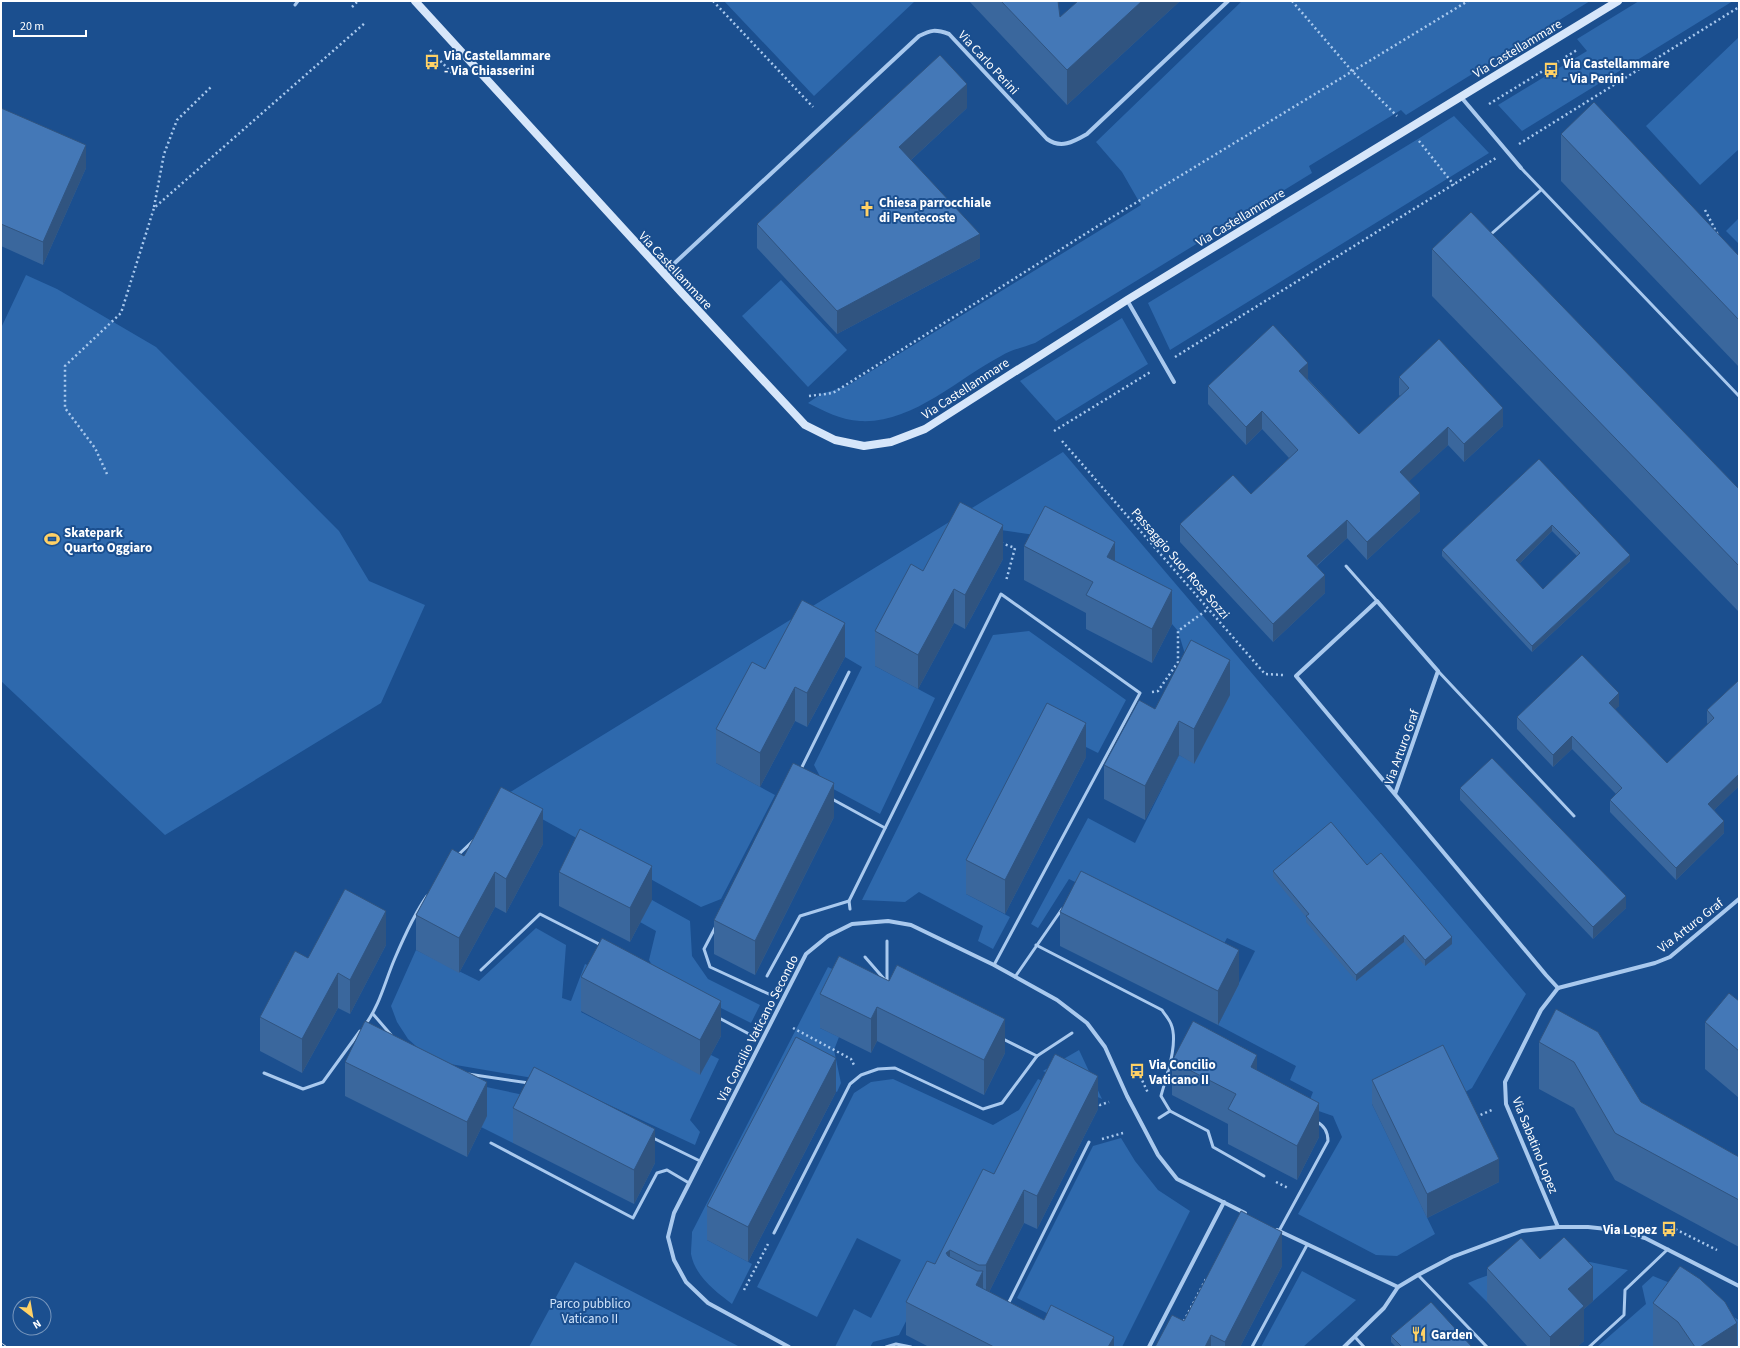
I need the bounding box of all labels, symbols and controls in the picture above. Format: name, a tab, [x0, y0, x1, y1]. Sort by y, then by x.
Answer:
scale bar	[14, 12, 86, 38]
street label: Via Castellammare	[1470, 15, 1565, 83]
text: 20 m	[20, 18, 44, 35]
street label: Via Carlo Perini	[954, 27, 1023, 99]
place label: Via Castellammare - Via Chiasserini	[443, 47, 551, 80]
bus stop icon: Via Castellammare - Via Chiasserini	[423, 53, 441, 71]
place label: Via Castellammare - Via Perini	[1562, 55, 1670, 88]
bus stop icon: Via Castellammare - Via Perini	[1542, 61, 1560, 79]
street label: Via Castellammare	[1193, 184, 1288, 252]
place label: Chiesa parrocchiale di Pentecoste	[879, 194, 992, 227]
church icon: Chiesa parrocchiale di Pentecoste	[858, 200, 876, 218]
street label: Via Castellammare	[634, 228, 716, 314]
street label: Via Castellammare	[918, 354, 1013, 424]
street label: Passaggio Suor Rosa Sozzi	[1127, 504, 1234, 623]
place label: Skatepark Quarto Oggiaro	[64, 524, 152, 557]
sports icon: Skatepark Quarto Oggiaro	[43, 530, 61, 548]
street label: Via Arturo Graf	[1380, 706, 1424, 787]
street label: Via Arturo Graf	[1654, 894, 1728, 957]
street label: Via Concilio Vaticano Secondo	[713, 952, 803, 1105]
place label: Via Concilio Vaticano II	[1148, 1056, 1216, 1089]
bus stop icon: Via Concilio Vaticano II	[1128, 1062, 1146, 1080]
street label: Via Sabatino Lopez	[1507, 1094, 1563, 1197]
bus stop icon: Via Lopez	[1660, 1220, 1678, 1238]
place label: Via Lopez	[1602, 1221, 1657, 1239]
park label: Parco pubblico Vaticano II	[550, 1295, 630, 1328]
north arrow	[12, 1296, 52, 1336]
text: N	[30, 1316, 44, 1332]
restaurant icon: Garden	[1410, 1325, 1428, 1343]
place label: Garden	[1431, 1326, 1473, 1344]

